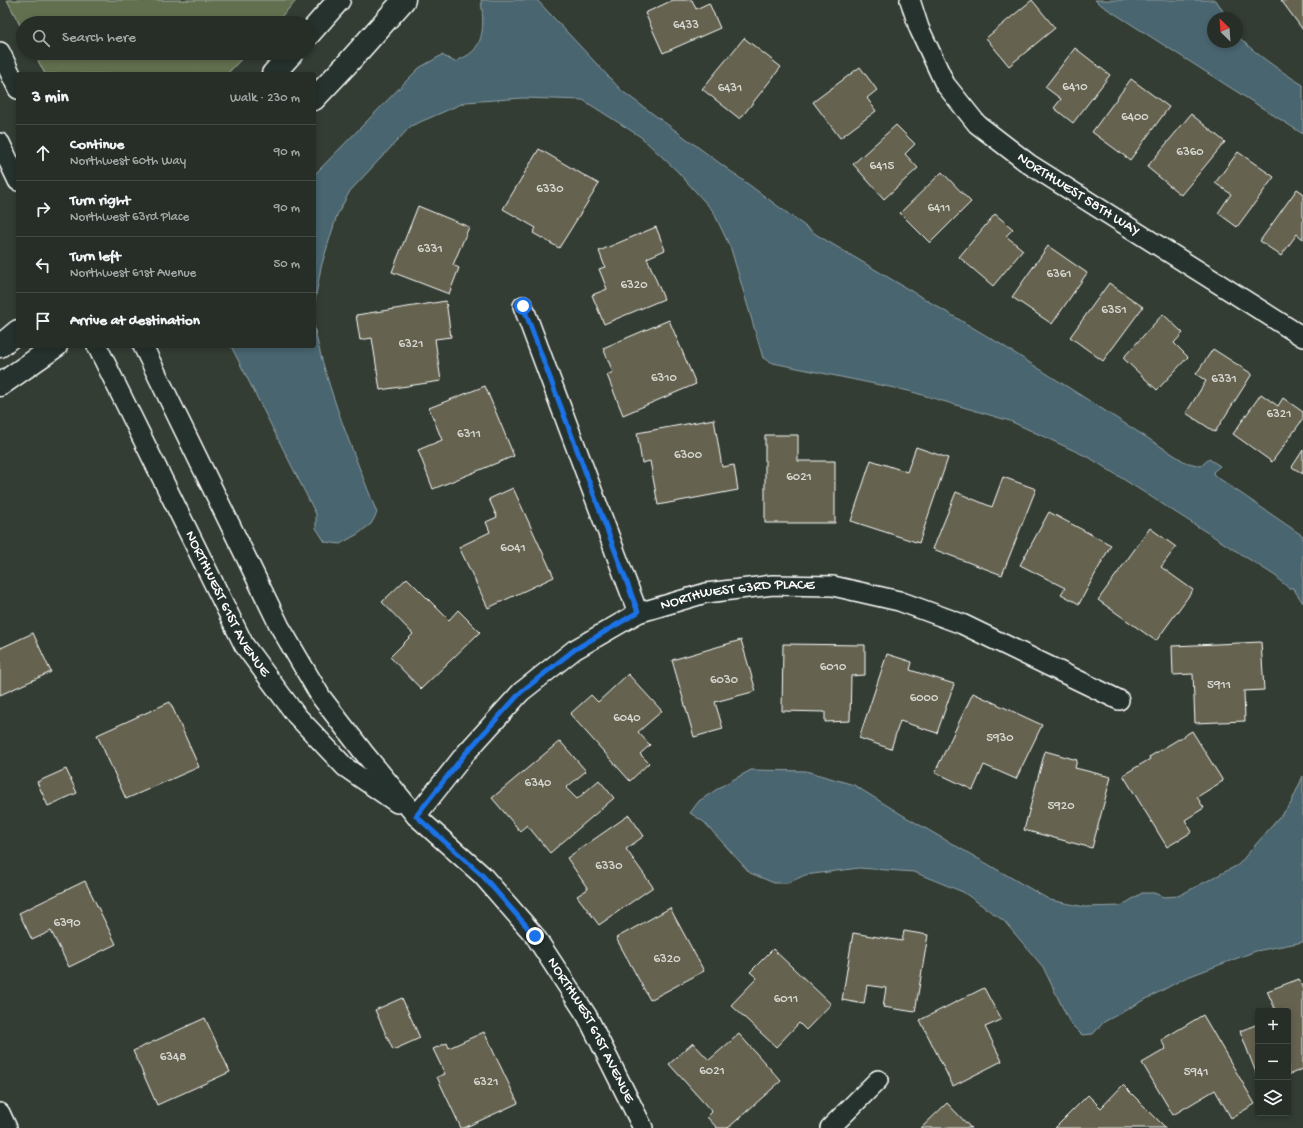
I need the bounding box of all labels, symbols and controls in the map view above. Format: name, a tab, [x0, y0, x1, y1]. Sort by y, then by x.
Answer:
north arrow	[1207, 12, 1243, 48]
search box	[16, 16, 316, 60]
house number: 6433	[673, 18, 699, 33]
icon: search	[30, 27, 52, 49]
text: Search here	[62, 29, 136, 47]
house number: 6410	[1062, 80, 1088, 95]
house number: 6431	[718, 81, 742, 96]
text: 3 min	[32, 88, 69, 108]
text: Walk · 230 m	[230, 91, 300, 106]
house number: 6400	[1121, 110, 1149, 125]
text: Continue	[70, 136, 124, 154]
icon: ahead	[32, 142, 54, 164]
text: 90 m	[274, 145, 300, 160]
house number: 6360	[1176, 145, 1204, 160]
street label: NORTHWEST 58TH WAY	[1013, 149, 1143, 241]
text: Northwest 60th Way	[70, 154, 186, 169]
house number: 6415	[870, 159, 895, 174]
house number: 6330	[536, 182, 564, 197]
text: Turn right	[70, 192, 130, 210]
icon: right	[32, 198, 54, 220]
text: 90 m	[274, 201, 300, 216]
house number: 6411	[927, 201, 951, 216]
text: Northwest 63rd Place	[70, 210, 189, 225]
house number: 6331	[417, 242, 443, 257]
text: Turn left	[70, 248, 121, 266]
icon: left	[32, 254, 54, 276]
text: 50 m	[273, 257, 300, 272]
text: Northwest 61st Avenue	[70, 266, 196, 281]
house number: 6361	[1046, 267, 1072, 282]
house number: 6320	[620, 278, 648, 293]
route start	[514, 297, 532, 315]
house number: 6351	[1101, 303, 1127, 318]
icon: arrive	[32, 310, 54, 332]
text: Arrive at destination	[70, 312, 200, 330]
house number: 6321	[399, 337, 423, 352]
house number: 6310	[651, 371, 678, 386]
house number: 6331	[1211, 372, 1237, 387]
house number: 6321	[1267, 407, 1291, 422]
house number: 6311	[457, 427, 481, 442]
house number: 6300	[674, 448, 703, 463]
house number: 6021	[786, 470, 812, 485]
street label: NORTHWEST 61ST AVENUE	[180, 528, 274, 681]
house number: 6041	[500, 541, 526, 556]
street label: NORTHWEST 63RD PLACE	[658, 576, 815, 615]
house number: 6010	[820, 660, 847, 675]
house number: 6030	[710, 673, 739, 688]
house number: 5911	[1207, 678, 1231, 693]
house number: 6000	[910, 691, 939, 706]
house number: 6040	[613, 711, 641, 726]
house number: 5930	[986, 731, 1014, 746]
house number: 6340	[525, 776, 552, 791]
house number: 5920	[1047, 799, 1075, 814]
house number: 6330	[595, 859, 623, 874]
house number: 6390	[53, 916, 81, 931]
route end	[526, 927, 544, 945]
house number: 6320	[653, 952, 681, 967]
street label: NORTHWEST 61ST AVENUE	[543, 954, 638, 1107]
house number: 6011	[774, 992, 798, 1007]
map controls	[1255, 1008, 1291, 1116]
button: +	[1255, 1008, 1291, 1044]
button: −	[1255, 1044, 1291, 1080]
house number: 6348	[160, 1050, 186, 1065]
house number: 6021	[699, 1064, 725, 1079]
house number: 5941	[1184, 1065, 1208, 1080]
house number: 6321	[474, 1075, 498, 1090]
button: layers	[1255, 1080, 1291, 1116]

